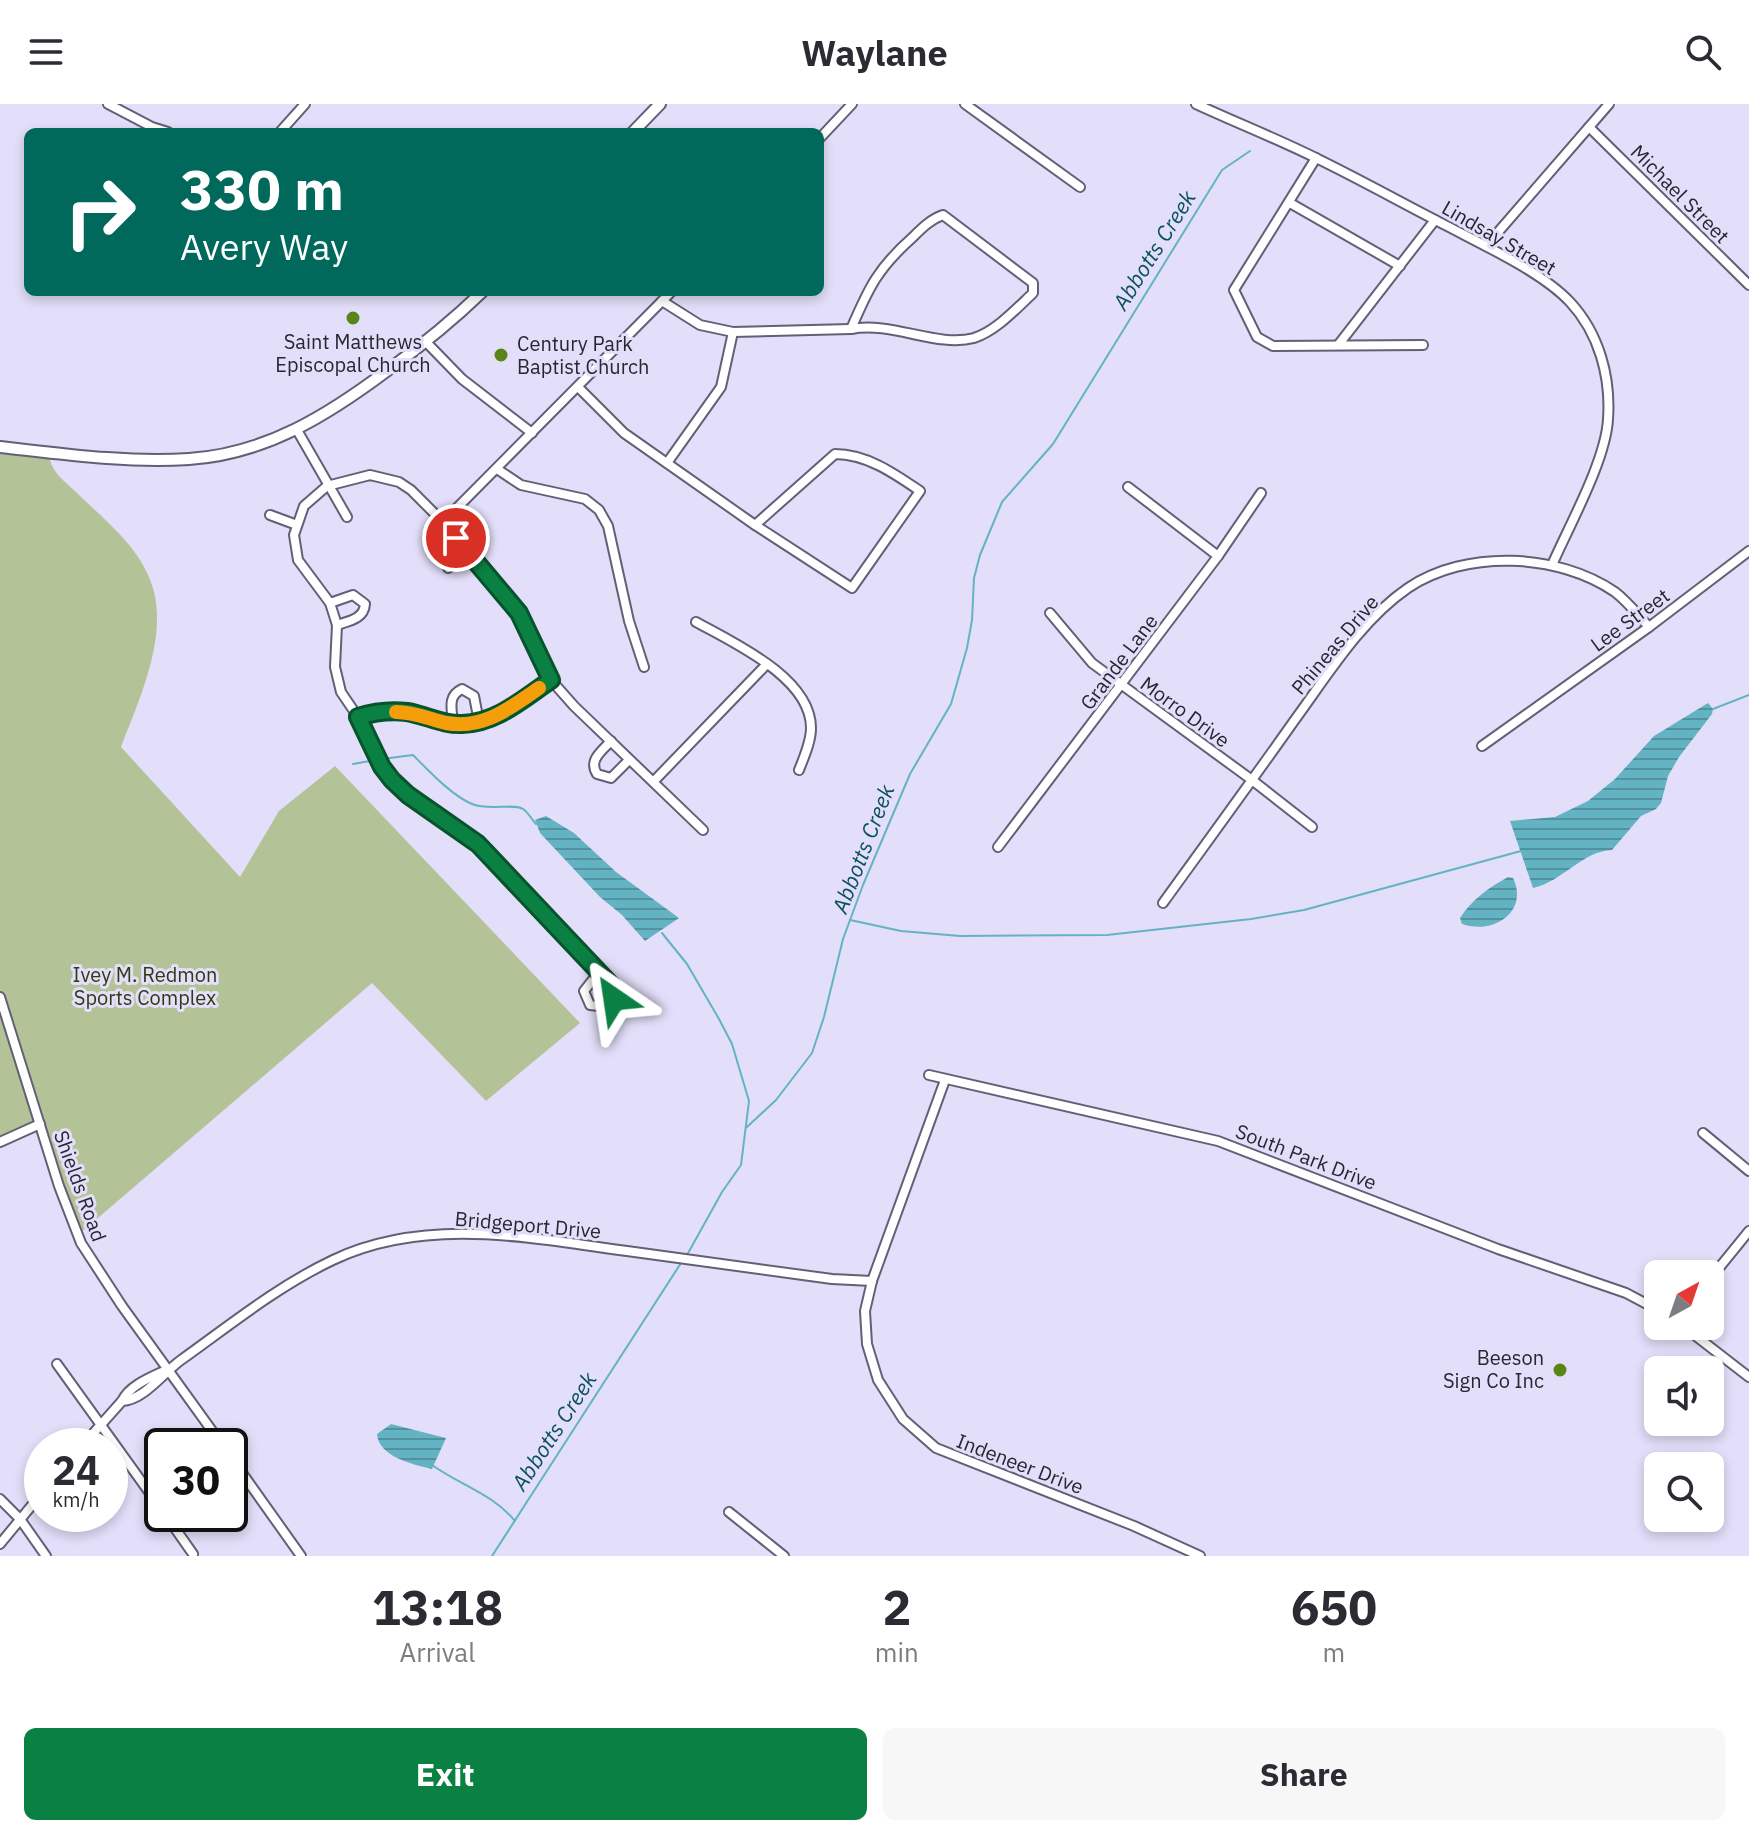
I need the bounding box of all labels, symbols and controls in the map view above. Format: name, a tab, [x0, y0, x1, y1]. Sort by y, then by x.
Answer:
text: Waylane	[801, 29, 948, 76]
icon: menu	[24, 30, 68, 74]
icon: search	[1681, 30, 1725, 74]
street label: Michael Street	[1625, 138, 1736, 249]
text: 330 m	[180, 153, 344, 225]
icon: right	[48, 160, 152, 264]
water label: Abbotts Creek	[1105, 184, 1202, 316]
street label: Lindsay Street	[1437, 194, 1561, 281]
text: Avery Way	[180, 223, 348, 270]
marker: Saint Matthews Episcopal Church	[344, 309, 362, 327]
place label: Saint Matthews Episcopal Church	[275, 328, 431, 378]
place label: Century Park Baptist Church	[517, 330, 649, 380]
marker: Century Park Baptist Church	[492, 346, 510, 364]
pin	[422, 504, 490, 572]
icon: arrive	[434, 516, 478, 560]
street label: Lee Street	[1585, 582, 1675, 657]
street label: Phineas Drive	[1285, 589, 1384, 700]
street label: Grande Lane	[1074, 608, 1164, 715]
street label: Morro Drive	[1135, 670, 1235, 753]
water label: Abbotts Creek	[824, 780, 901, 918]
position arrow	[572, 957, 656, 1041]
park label: Ivey M. Redmon Sports Complex	[73, 961, 217, 1011]
street label: South Park Drive	[1232, 1117, 1381, 1196]
street label: Shields Road	[48, 1126, 113, 1245]
street label: Bridgeport Drive	[454, 1205, 602, 1244]
north arrow	[1644, 1260, 1724, 1340]
map controls	[1644, 1260, 1724, 1532]
place label: Beeson Sign Co Inc	[1443, 1344, 1544, 1394]
button: sound	[1644, 1356, 1724, 1436]
marker: Beeson Sign Co Inc	[1551, 1361, 1569, 1379]
water label: Abbotts Creek	[504, 1366, 603, 1496]
street label: Indeneer Drive	[953, 1427, 1087, 1500]
speed limit sign: 30	[144, 1428, 248, 1532]
text: 24	[52, 1444, 100, 1496]
button: search	[1644, 1452, 1724, 1532]
text: km/h	[52, 1486, 100, 1513]
text: 13:18	[372, 1576, 503, 1638]
text: 2	[882, 1576, 911, 1638]
text: 650	[1291, 1576, 1377, 1638]
text: Arrival	[400, 1635, 475, 1669]
text: min	[875, 1635, 919, 1669]
text: m	[1323, 1635, 1345, 1669]
button: Exit	[24, 1728, 867, 1820]
button: Share	[883, 1728, 1725, 1820]

